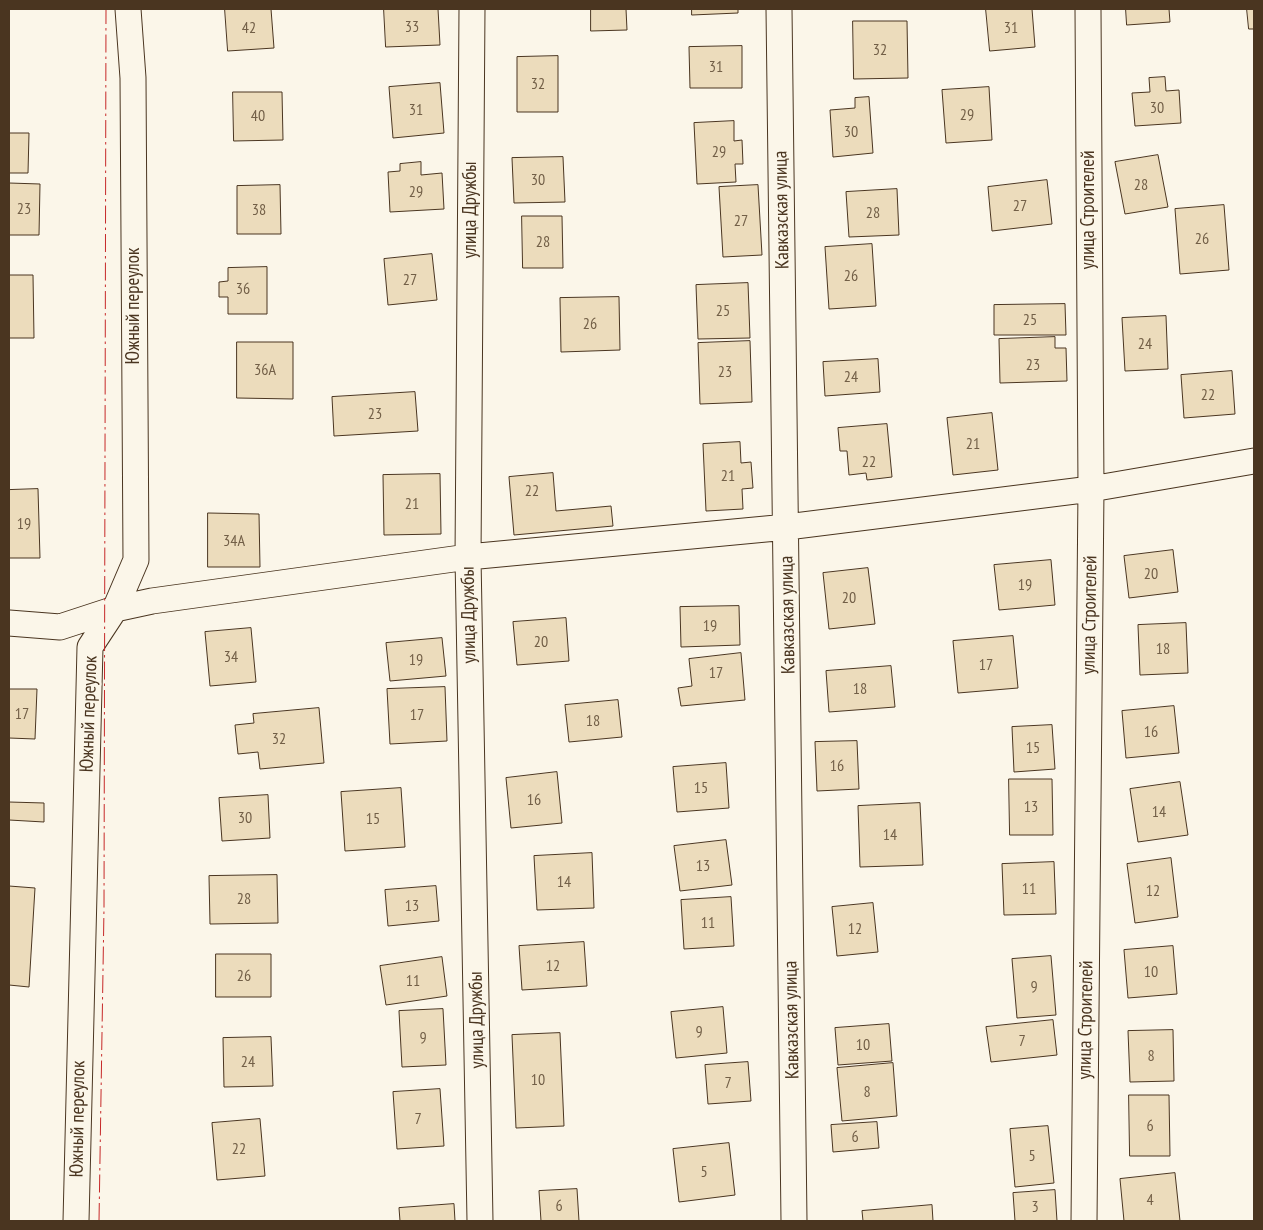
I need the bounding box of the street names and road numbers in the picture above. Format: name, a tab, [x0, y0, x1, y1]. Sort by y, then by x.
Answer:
street label: Кавказская улица	[770, 151, 794, 269]
street label: улица Строителей	[1078, 151, 1100, 269]
street label: улица Дружбы	[460, 161, 482, 259]
street label: Южный переулок	[123, 248, 145, 364]
street label: улица Строителей	[1078, 555, 1102, 675]
street label: Кавказская улица	[776, 556, 800, 674]
street label: улица Дружбы	[457, 566, 481, 664]
street label: Южный переулок	[76, 655, 102, 773]
street label: улица Строителей	[1074, 960, 1098, 1080]
street label: Кавказская улица	[780, 961, 804, 1079]
street label: улица Дружбы	[465, 971, 489, 1069]
street label: Южный переулок	[66, 1060, 90, 1178]

